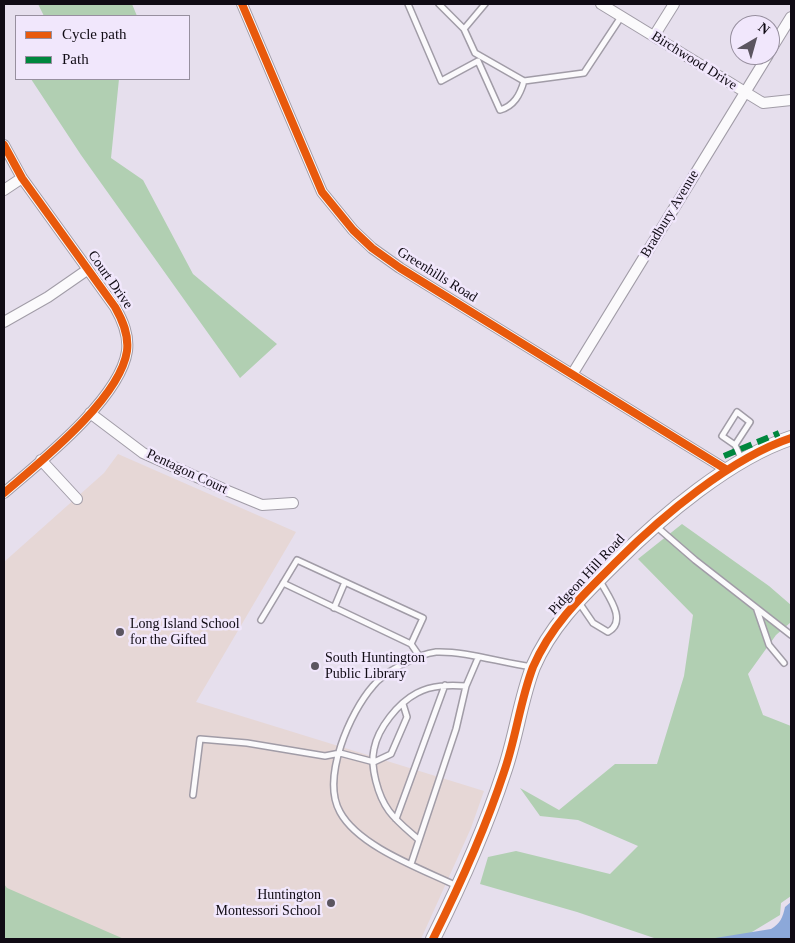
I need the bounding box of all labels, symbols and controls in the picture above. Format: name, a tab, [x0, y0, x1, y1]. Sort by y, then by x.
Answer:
legend	[15, 15, 190, 80]
north arrow	[730, 15, 780, 65]
text: N	[755, 20, 773, 38]
text: Cycle path	[62, 26, 127, 42]
street label: Birchwood Drive	[648, 28, 740, 94]
text: Path	[62, 51, 89, 67]
street label: Bradbury Avenue	[637, 167, 703, 261]
street label: Greenhills Road	[394, 244, 480, 306]
street label: Court Drive	[84, 248, 136, 312]
street label: Pentagon Court	[144, 446, 230, 498]
street label: Pidgeon Hill Road	[545, 531, 629, 619]
place label: Long Island School for the Gifted	[130, 616, 240, 648]
marker: Long Island School for the Gifted	[114, 626, 126, 638]
place label: South Huntington Public Library	[325, 650, 425, 682]
marker: South Huntington Public Library	[309, 660, 321, 672]
place label: Huntington Montessori School	[216, 887, 321, 920]
marker: Huntington Montessori School	[325, 897, 337, 909]

